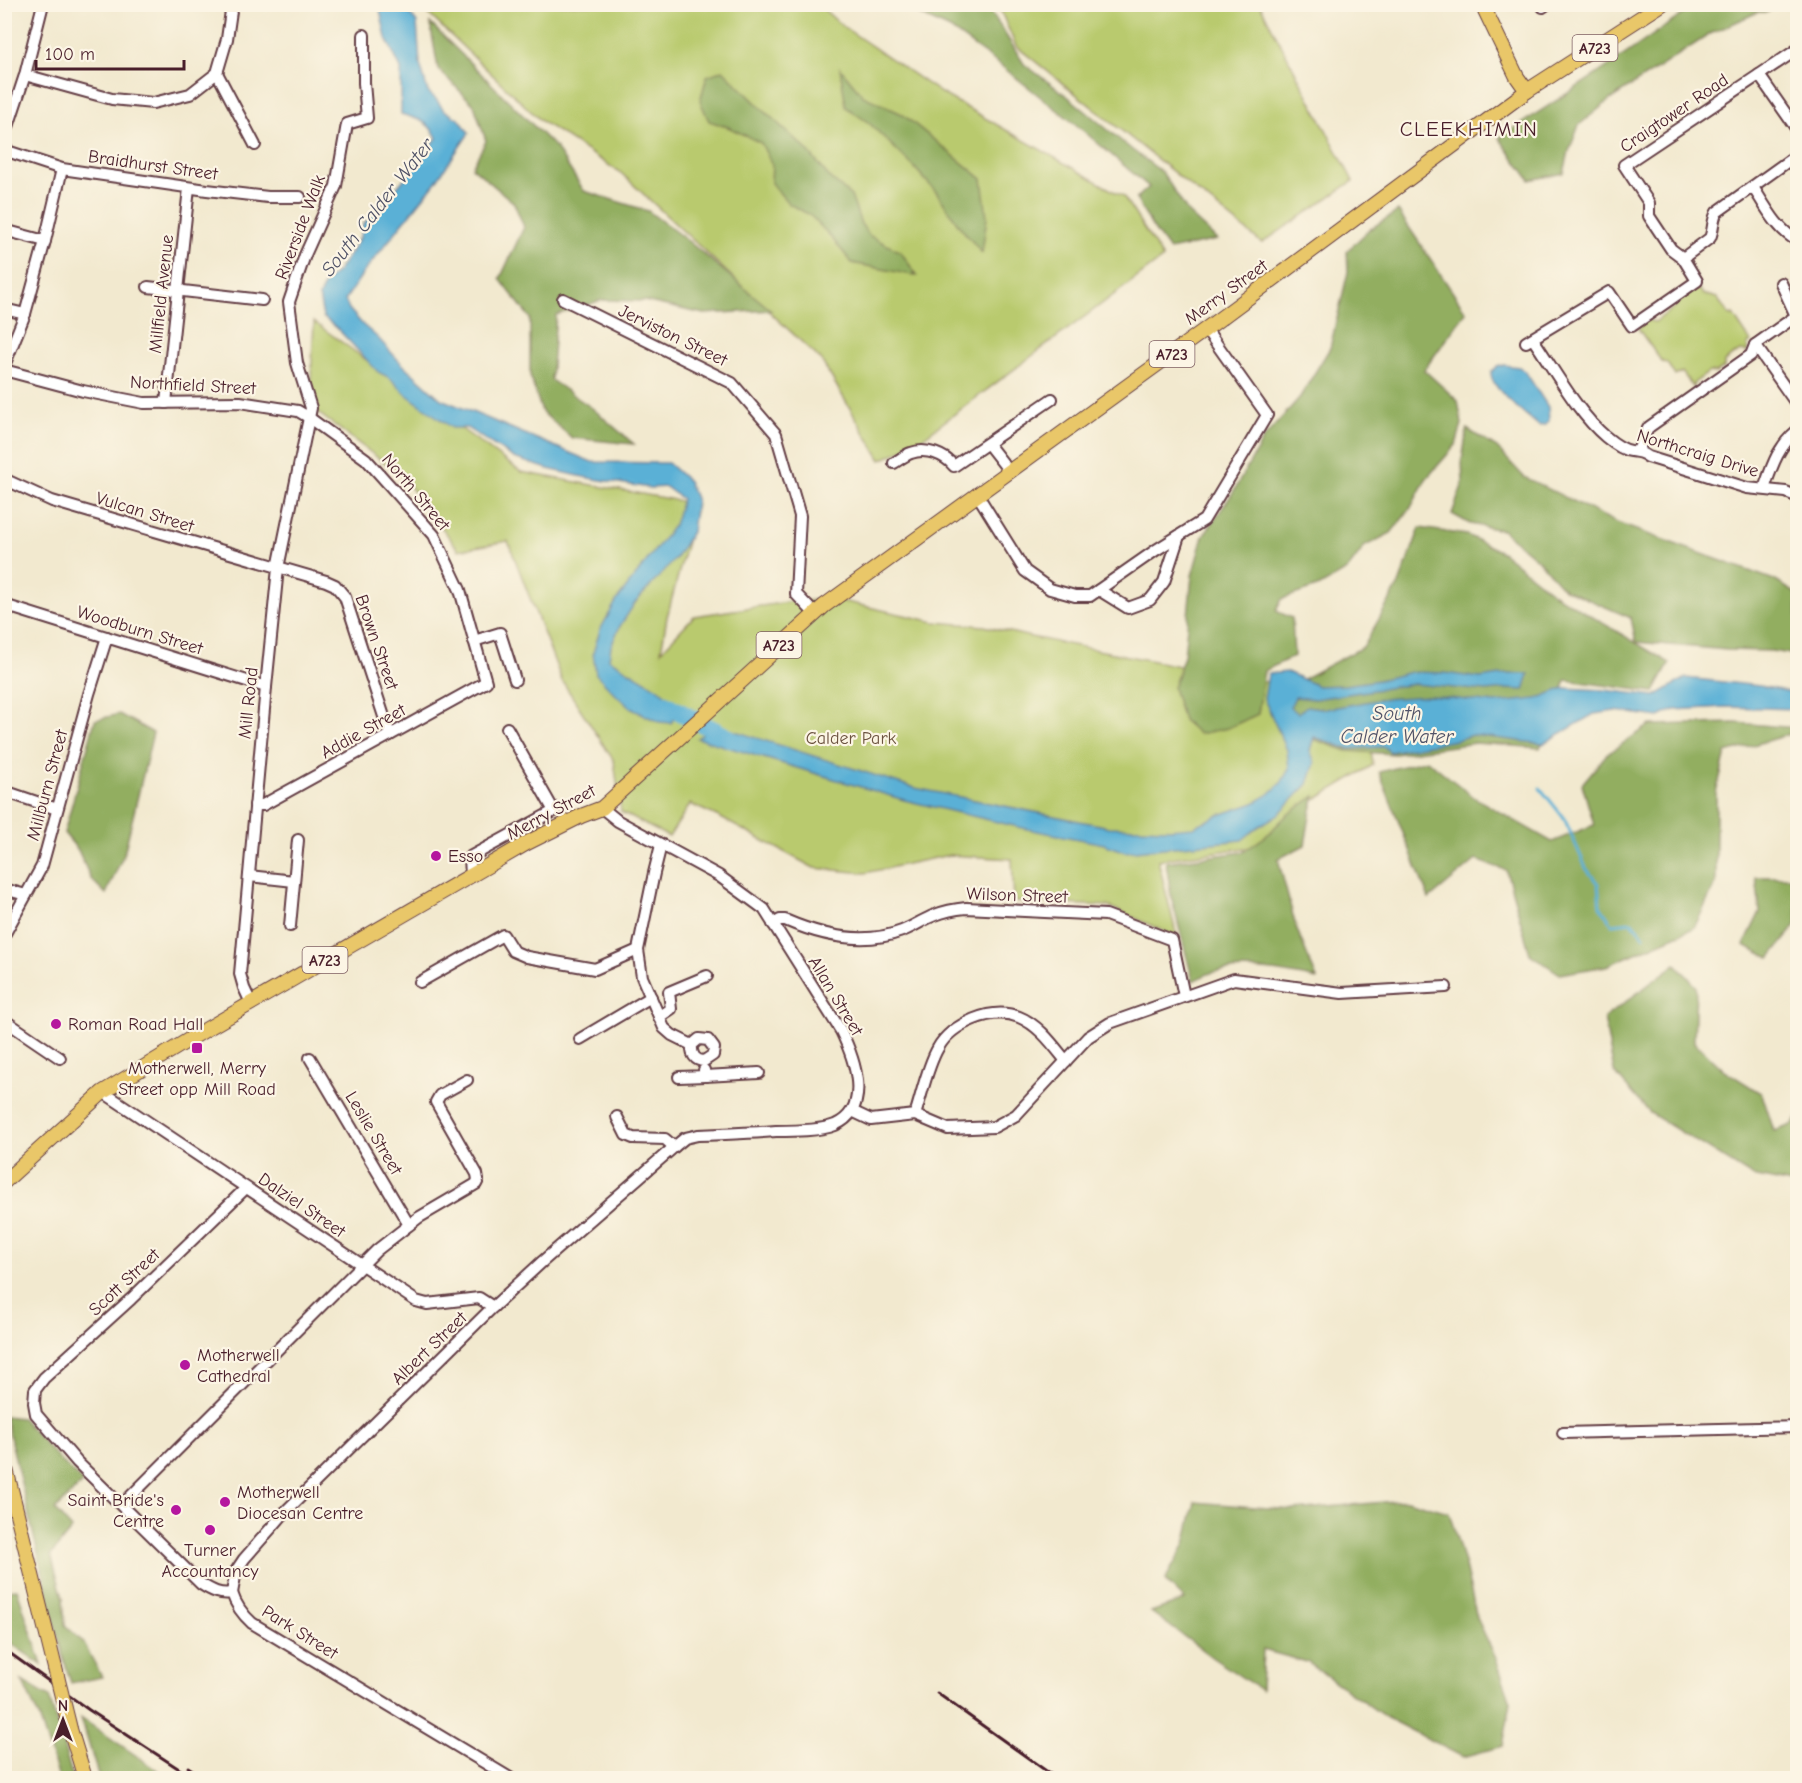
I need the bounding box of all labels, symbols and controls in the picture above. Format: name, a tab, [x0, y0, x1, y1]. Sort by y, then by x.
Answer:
scale bar	[36, 33, 184, 71]
road number: A723	[1572, 35, 1618, 61]
text: 100 m	[45, 44, 95, 65]
street label: Craigtower Road	[1616, 69, 1732, 157]
district label: CLEEKHIMIN	[1400, 117, 1538, 141]
water label: South Calder Water	[316, 133, 439, 281]
street label: Braidhurst Street	[87, 146, 220, 185]
street label: Riverside Walk	[271, 172, 330, 283]
street label: Millfield Avenue	[145, 234, 178, 355]
street label: Merry Street	[1181, 255, 1273, 330]
street label: Jerviston Street	[615, 300, 731, 371]
road number: A723	[1150, 341, 1194, 367]
street label: Northfield Street	[130, 372, 257, 399]
street label: Northcraig Drive	[1634, 425, 1761, 482]
street label: North Street	[377, 449, 455, 536]
street label: Vulcan Street	[93, 488, 197, 538]
street label: Brown Street	[350, 592, 403, 693]
street label: Woodburn Street	[74, 601, 206, 660]
road number: A723	[756, 632, 802, 658]
street label: Mill Road	[234, 666, 263, 740]
street label: Addie Street	[317, 699, 410, 763]
water label: South Calder Water	[1340, 702, 1455, 748]
street label: Millburn Street	[23, 727, 73, 843]
park label: Calder Park	[806, 728, 897, 749]
street label: Merry Street	[503, 780, 600, 845]
place label: Esso	[448, 846, 483, 867]
marker: Esso	[429, 849, 443, 863]
street label: Wilson Street	[966, 883, 1069, 908]
road number: A723	[302, 947, 348, 973]
street label: Allan Street	[804, 953, 868, 1040]
place label: Roman Road Hall	[68, 1014, 203, 1035]
marker: Roman Road Hall	[49, 1017, 63, 1031]
marker: Motherwell, Merry Street opp Mill Road	[190, 1041, 204, 1055]
place label: Motherwell, Merry Street opp Mill Road	[118, 1058, 276, 1100]
street label: Leslie Street	[341, 1088, 407, 1179]
street label: Dalziel Street	[254, 1169, 350, 1243]
street label: Scott Street	[85, 1244, 165, 1321]
street label: Albert Street	[387, 1307, 472, 1389]
place label: Motherwell Cathedral	[197, 1345, 280, 1387]
marker: Motherwell Cathedral	[178, 1358, 192, 1372]
place label: Motherwell Diocesan Centre	[237, 1482, 363, 1524]
place label: Saint Bride's Centre	[68, 1490, 164, 1532]
marker: Motherwell Diocesan Centre	[218, 1495, 232, 1509]
marker: Saint Bride's Centre	[169, 1503, 183, 1517]
marker: Turner Accountancy	[203, 1523, 217, 1537]
place label: Turner Accountancy	[161, 1540, 259, 1582]
street label: Park Street	[258, 1601, 342, 1664]
north arrow	[33, 1690, 93, 1750]
text: N	[58, 1697, 68, 1715]

